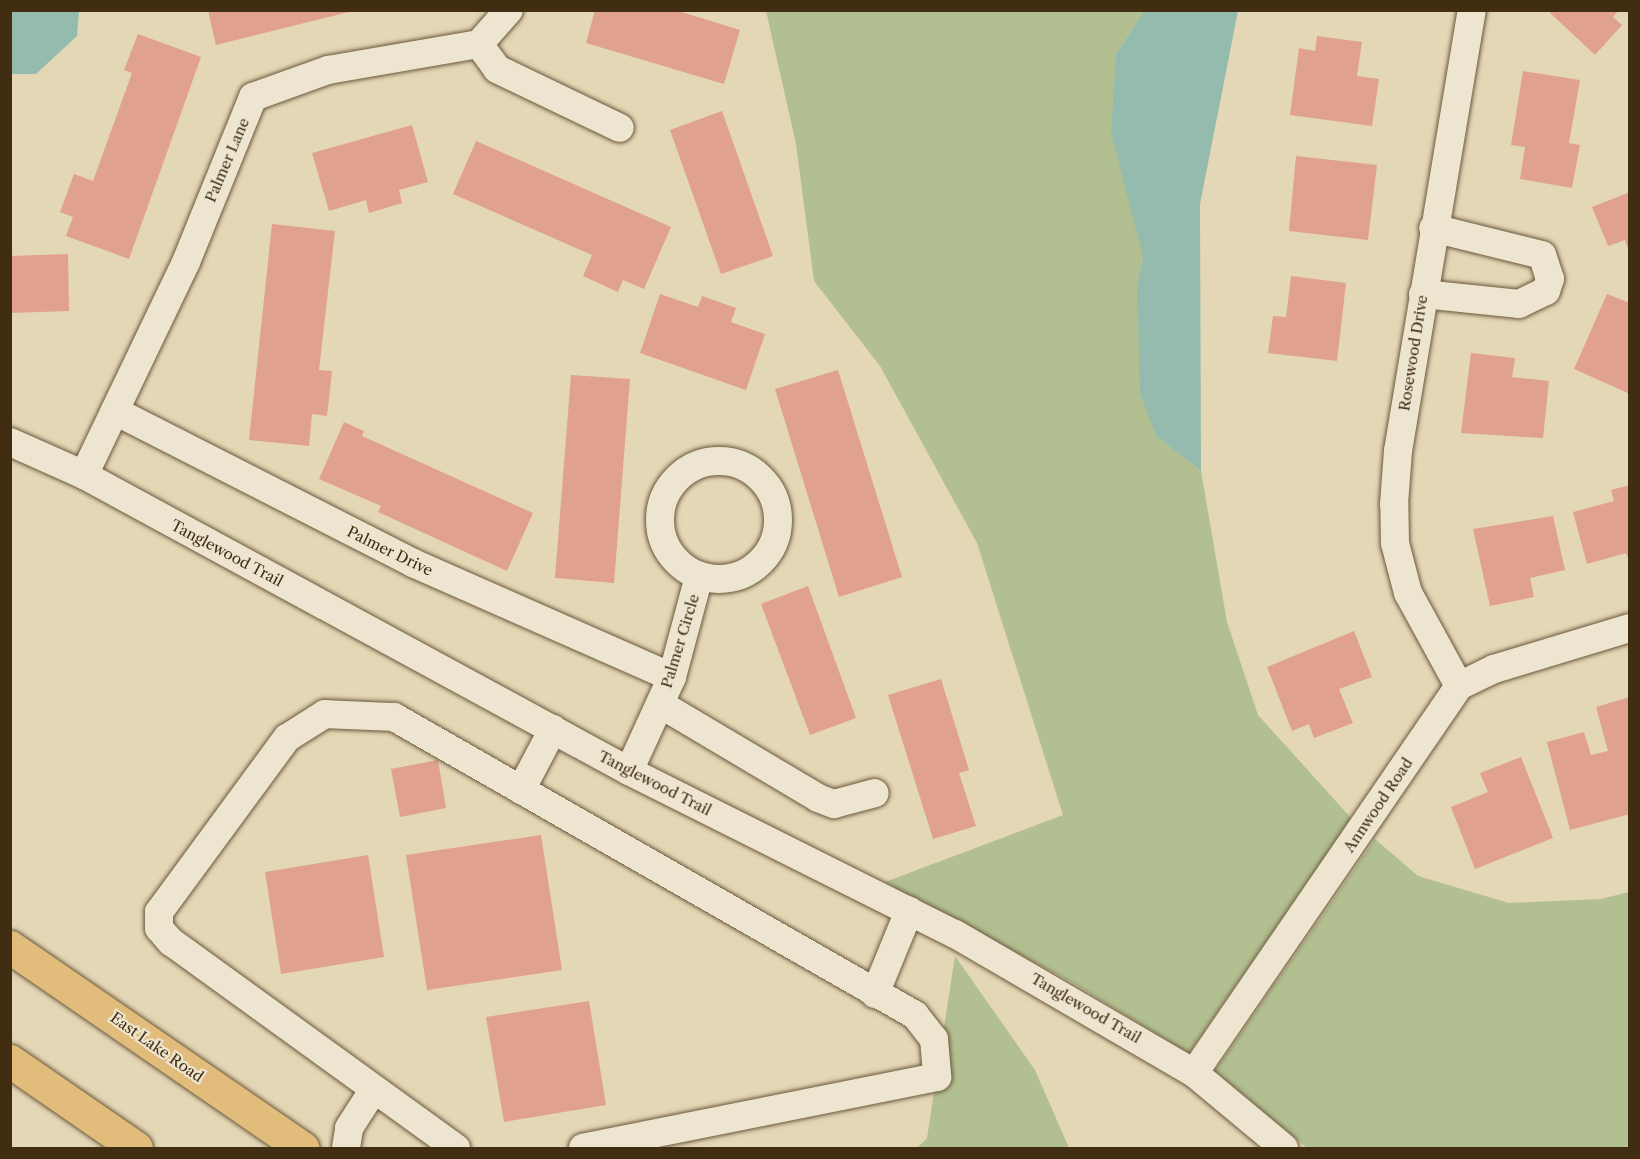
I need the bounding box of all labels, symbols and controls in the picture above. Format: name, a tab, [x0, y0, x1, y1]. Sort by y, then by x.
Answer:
street label: Palmer Lane	[201, 115, 253, 205]
street label: Rosewood Drive	[1395, 294, 1431, 412]
street label: Tanglewood Trail	[168, 516, 286, 590]
street label: Palmer Drive	[344, 522, 436, 580]
street label: Palmer Circle	[657, 592, 703, 690]
street label: Tanglewood Trail	[595, 747, 715, 819]
street label: Annwood Road	[1340, 754, 1416, 856]
street label: Tanglewood Trail	[1028, 969, 1144, 1047]
street label: East Lake Road	[107, 1008, 207, 1086]

